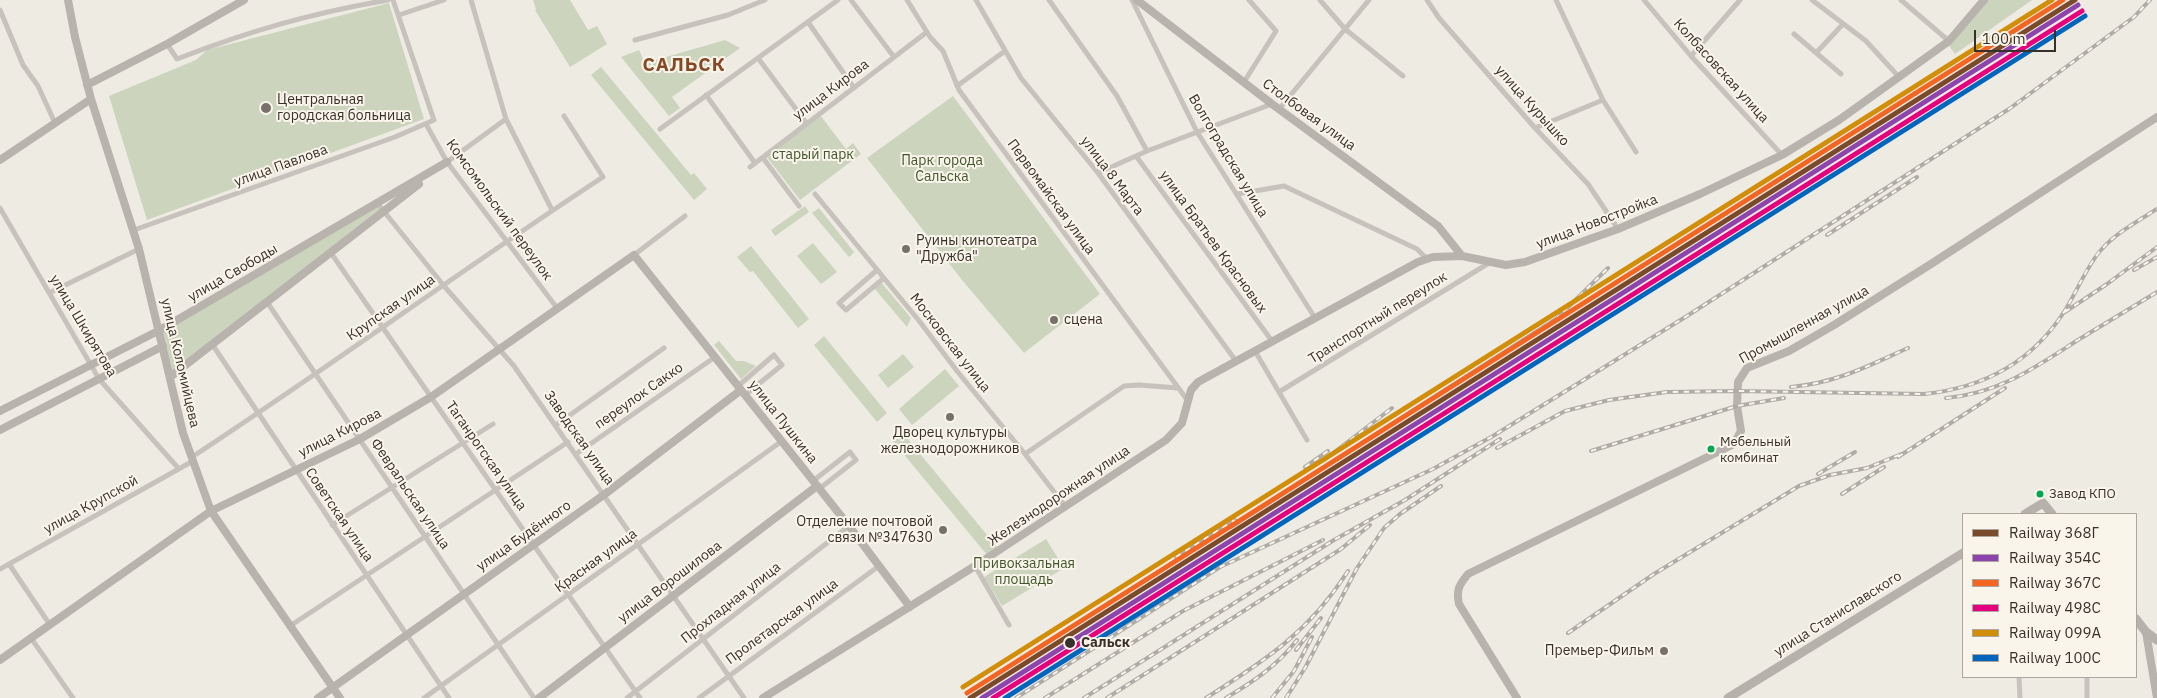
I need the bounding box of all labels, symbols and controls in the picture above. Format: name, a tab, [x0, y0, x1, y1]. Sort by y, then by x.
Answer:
street label: Колбасовская улица	[1670, 15, 1772, 127]
scale bar	[1977, 20, 2060, 52]
text: 100 m	[1982, 29, 2026, 48]
district label: САЛЬСК	[642, 55, 726, 77]
street label: улица Кирова	[790, 56, 872, 124]
street label: улица Курышко	[1491, 62, 1573, 150]
street label: Столбовая улица	[1259, 75, 1359, 155]
street label: Волгоградская улица	[1185, 91, 1271, 221]
place label: Центральная городская больница	[277, 92, 411, 124]
marker: Центральная городская больница	[259, 101, 273, 115]
street label: улица 8 Марта	[1077, 133, 1147, 219]
street label: Комсомольский переулок	[442, 136, 556, 284]
street label: Первомайская улица	[1004, 136, 1098, 258]
street label: улица Павлова	[232, 141, 330, 191]
park label: старый парк	[772, 147, 854, 163]
park label: Парк города Сальска	[901, 153, 983, 186]
street label: улица Братьев Красновых	[1156, 167, 1270, 317]
street label: улица Новостройка	[1534, 191, 1660, 253]
place label: Руины кинотеатра "Дружба"	[916, 233, 1037, 266]
street label: улица Свободы	[185, 241, 281, 305]
marker: Руины кинотеатра "Дружба"	[900, 243, 912, 255]
street label: Транспортный переулок	[1306, 268, 1450, 368]
street label: Крупская улица	[344, 271, 438, 345]
street label: улица Шкирятова	[46, 272, 120, 380]
street label: Промышленная улица	[1736, 282, 1872, 368]
street label: Московская улица	[906, 290, 994, 396]
street label: улица Коломийцева	[157, 297, 203, 429]
place label: сцена	[1064, 312, 1103, 328]
marker: сцена	[1048, 314, 1060, 326]
street label: переулок Сакко	[592, 359, 686, 433]
street label: улица Пушкина	[745, 377, 821, 467]
street label: Заводская улица	[540, 388, 618, 488]
street label: Таганрогская улица	[442, 398, 530, 514]
street label: улица Кирова	[296, 405, 384, 461]
marker: Дворец культуры железнодорожников	[944, 411, 956, 423]
place label: Дворец культуры железнодорожников	[880, 425, 1020, 458]
place label: Мебельный комбинат	[1720, 434, 1791, 465]
street label: Февральская улица	[367, 435, 453, 553]
street label: Железнодорожная улица	[985, 442, 1133, 550]
marker: Мебельный комбинат	[1706, 444, 1716, 454]
street label: Советская улица	[301, 465, 377, 565]
street label: улица Крупской	[41, 472, 141, 538]
place label: Завод КПО	[2049, 486, 2116, 502]
marker: Завод КПО	[2035, 489, 2045, 499]
street label: улица Будённого	[473, 497, 575, 575]
legend	[1962, 513, 2137, 678]
place label: Отделение почтовой связи №347630	[796, 514, 933, 546]
text: Railway 368Г	[2009, 523, 2099, 542]
marker: Отделение почтовой связи №347630	[937, 524, 949, 536]
street label: Красная улица	[552, 526, 640, 596]
street label: улица Ворошилова	[615, 538, 725, 626]
text: Railway 354С	[2009, 548, 2101, 567]
park label: Привокзальная площадь	[973, 556, 1075, 588]
street label: Прохладная улица	[678, 559, 784, 647]
street label: улица Станиславского	[1771, 568, 1905, 660]
text: Railway 367С	[2009, 573, 2101, 592]
street label: Пролетарская улица	[723, 576, 841, 668]
text: Railway 498С	[2009, 598, 2101, 617]
text: Railway 099А	[2009, 623, 2101, 642]
place label: Сальск	[1081, 635, 1130, 651]
marker: Сальск	[1063, 636, 1077, 650]
place label: Премьер-Фильм	[1545, 643, 1654, 659]
marker: Премьер-Фильм	[1658, 645, 1670, 657]
text: Railway 100C	[2009, 648, 2101, 667]

